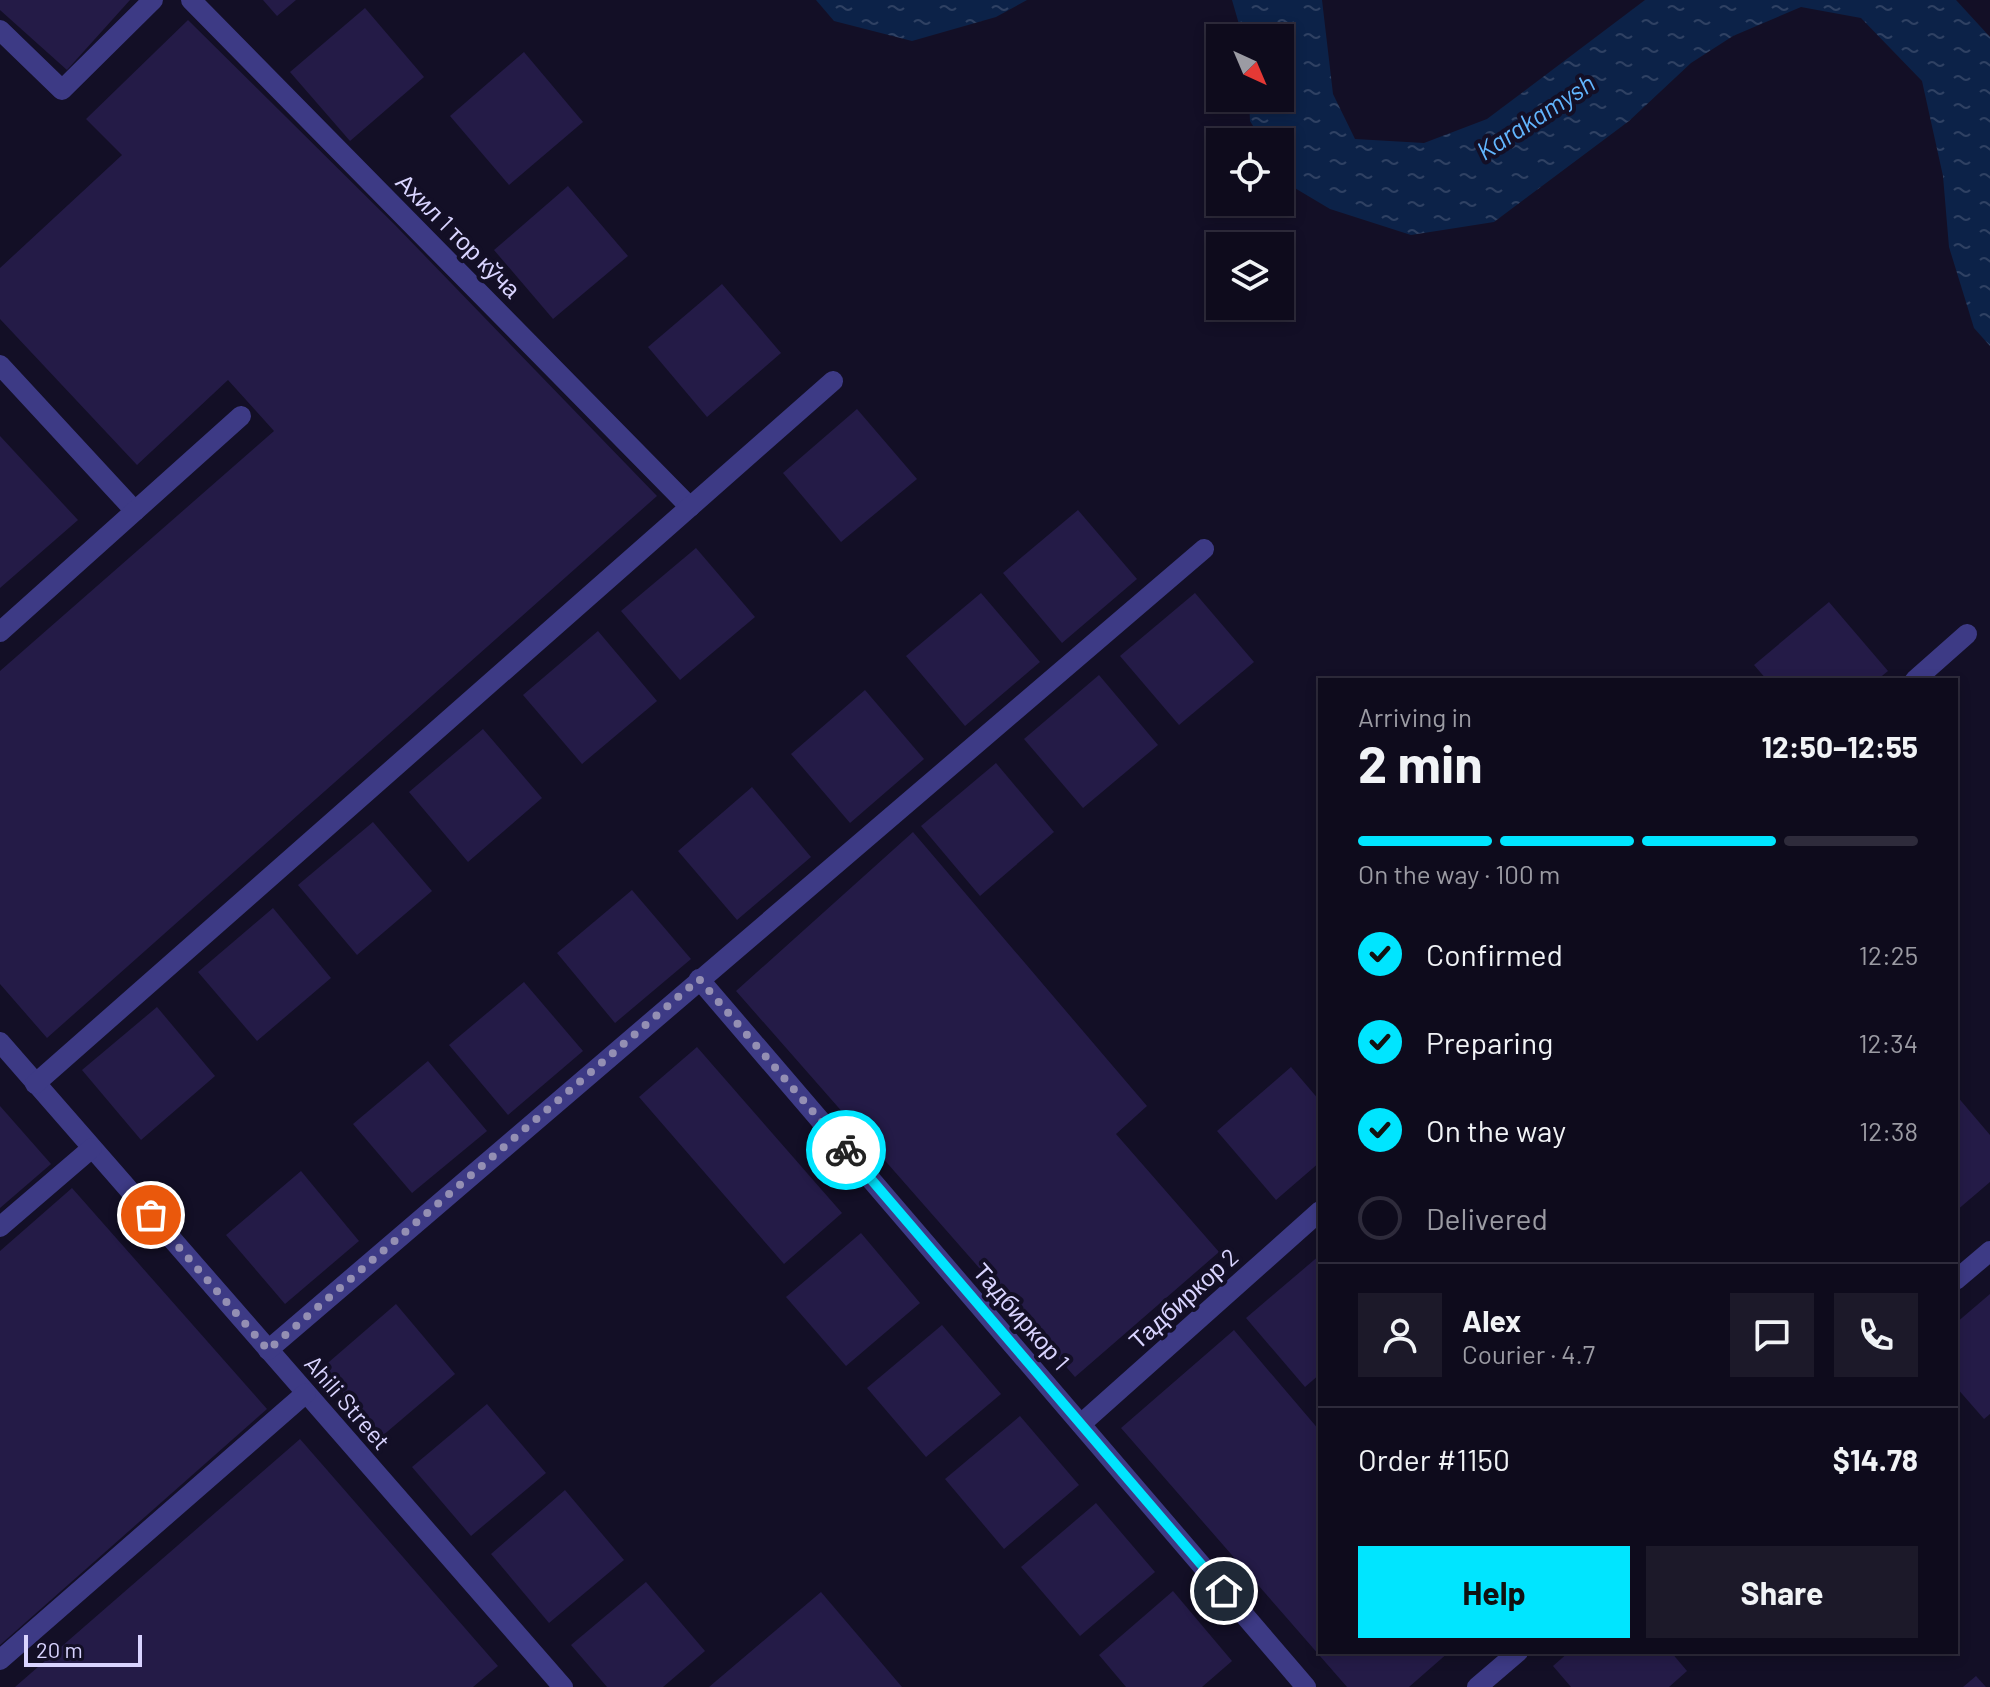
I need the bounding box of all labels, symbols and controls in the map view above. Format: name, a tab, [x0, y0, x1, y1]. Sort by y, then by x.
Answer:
north arrow	[1206, 24, 1294, 112]
map controls	[1206, 24, 1294, 320]
water label: Karakamysh	[1470, 66, 1600, 166]
button: locate	[1206, 128, 1294, 216]
street label: Ахил 1 тор кўча	[391, 167, 528, 304]
button: layers	[1206, 232, 1294, 320]
text: Arriving in	[1358, 701, 1472, 732]
text: 12:50–12:55	[1761, 728, 1918, 764]
text: 2 min	[1358, 731, 1483, 793]
text: On the way · 100 m	[1358, 858, 1560, 889]
icon: check	[1358, 932, 1402, 976]
text: Confirmed	[1426, 936, 1563, 972]
text: 12:25	[1859, 939, 1918, 970]
icon: check	[1358, 1020, 1402, 1064]
text: Preparing	[1426, 1024, 1553, 1060]
text: 12:34	[1858, 1027, 1918, 1058]
icon: check	[1358, 1108, 1402, 1152]
courier	[806, 1110, 886, 1190]
text: On the way	[1426, 1112, 1566, 1148]
text: 12:38	[1859, 1115, 1918, 1146]
icon: bike	[824, 1128, 868, 1172]
pin	[117, 1181, 185, 1249]
icon: bag	[129, 1193, 173, 1237]
text: Delivered	[1426, 1200, 1548, 1236]
street label: Тадбиркор 2	[1123, 1242, 1243, 1354]
street label: Тадбиркор 1	[968, 1257, 1076, 1375]
button: person	[1358, 1293, 1442, 1377]
button: chat	[1730, 1293, 1814, 1377]
button: phone	[1834, 1293, 1918, 1377]
text: Alex	[1462, 1302, 1521, 1338]
text: Courier · 4.7	[1462, 1338, 1595, 1369]
street label: Ahili Street	[299, 1349, 397, 1455]
text: Order #1150	[1358, 1441, 1510, 1477]
text: $14.78	[1833, 1441, 1918, 1477]
button: Help	[1358, 1546, 1630, 1638]
button: Share	[1646, 1546, 1918, 1638]
pin	[1190, 1557, 1258, 1625]
icon: home	[1202, 1569, 1246, 1613]
scale bar	[24, 1631, 142, 1667]
text: 20 m	[36, 1636, 83, 1662]

